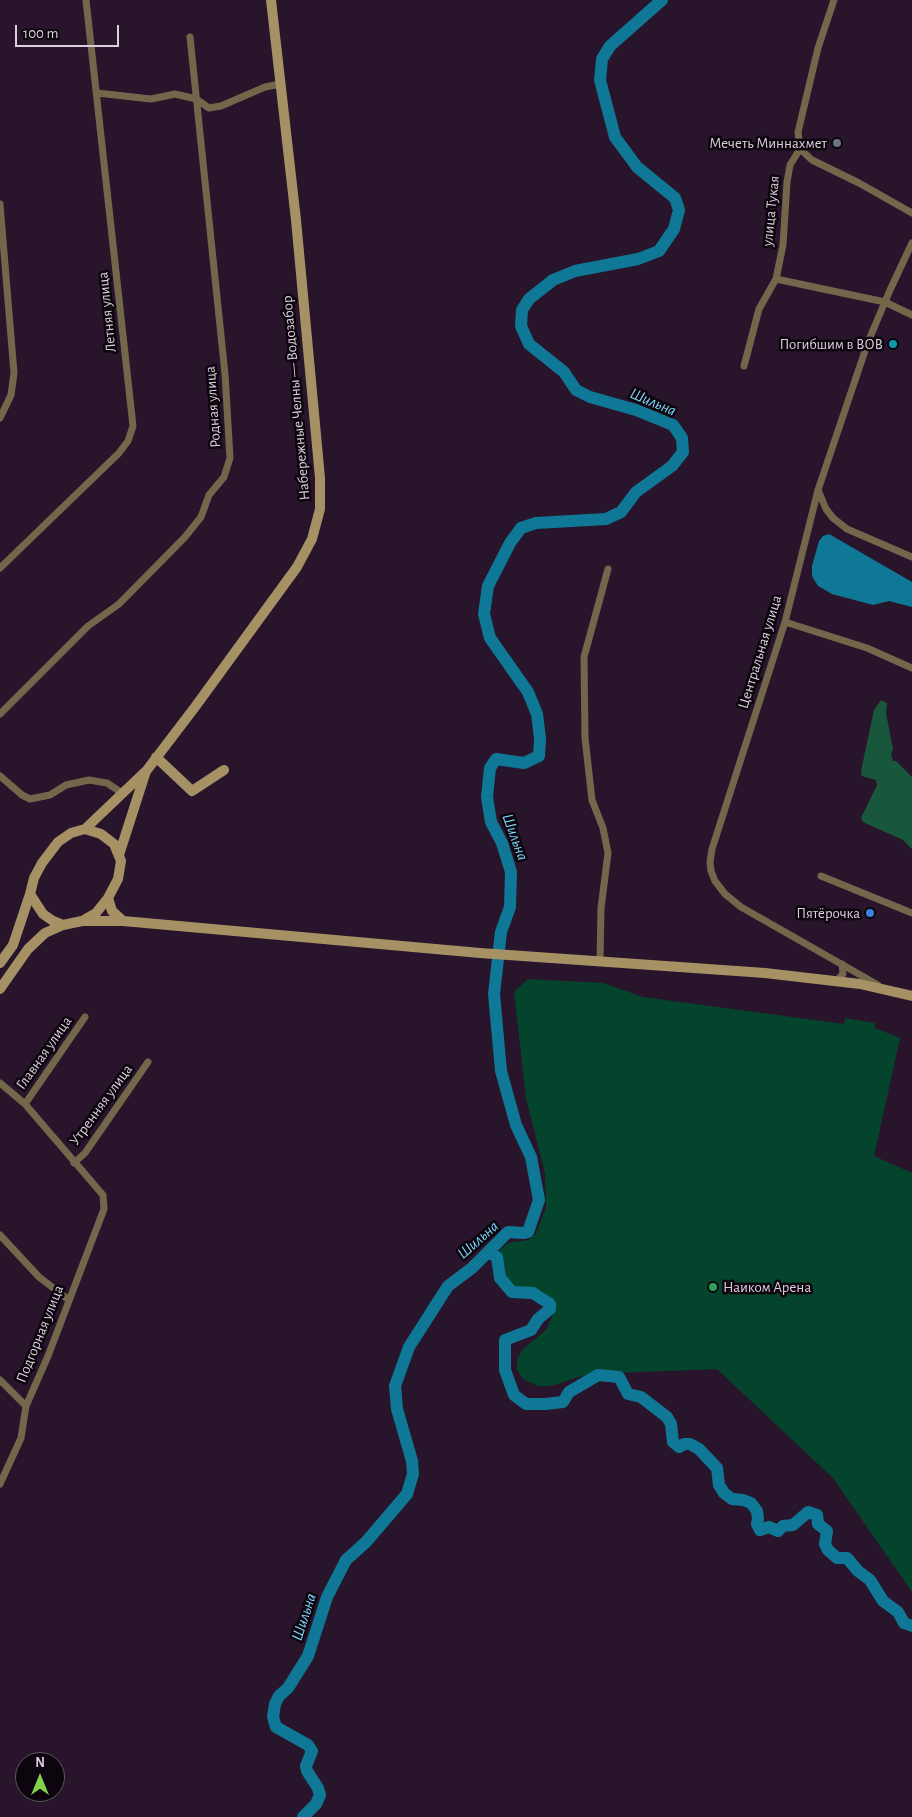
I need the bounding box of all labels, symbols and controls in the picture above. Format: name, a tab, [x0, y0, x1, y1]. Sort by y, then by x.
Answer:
scale bar	[18, 15, 121, 47]
text: 100 m	[23, 26, 58, 41]
place label: Мечеть Миннахмет	[709, 134, 827, 152]
marker: Мечеть Миннахмет	[831, 137, 843, 149]
street label: улица Тукая	[758, 175, 784, 247]
street label: Летняя улица	[94, 271, 120, 353]
street label: Набережные Челны — Водозабор	[278, 295, 314, 501]
place label: Погибшим в ВОВ	[779, 335, 883, 353]
marker: Погибшим в ВОВ	[887, 338, 899, 350]
street label: Родная улица	[201, 366, 225, 448]
water label: Шильна	[627, 384, 679, 420]
street label: Центральная улица	[734, 593, 786, 711]
water label: Шильна	[498, 811, 532, 863]
place label: Пятёрочка	[796, 904, 860, 922]
marker: Пятёрочка	[864, 907, 876, 919]
street label: Главная улица	[12, 1013, 76, 1093]
street label: Утренняя улица	[66, 1061, 136, 1149]
water label: Шильна	[453, 1217, 503, 1263]
place label: Наиком Арена	[723, 1278, 811, 1296]
marker: Наиком Арена	[707, 1281, 719, 1293]
street label: Подгорная улица	[12, 1283, 68, 1385]
water label: Шильна	[287, 1591, 321, 1643]
north arrow	[15, 1752, 65, 1802]
text: N	[35, 1756, 45, 1770]

